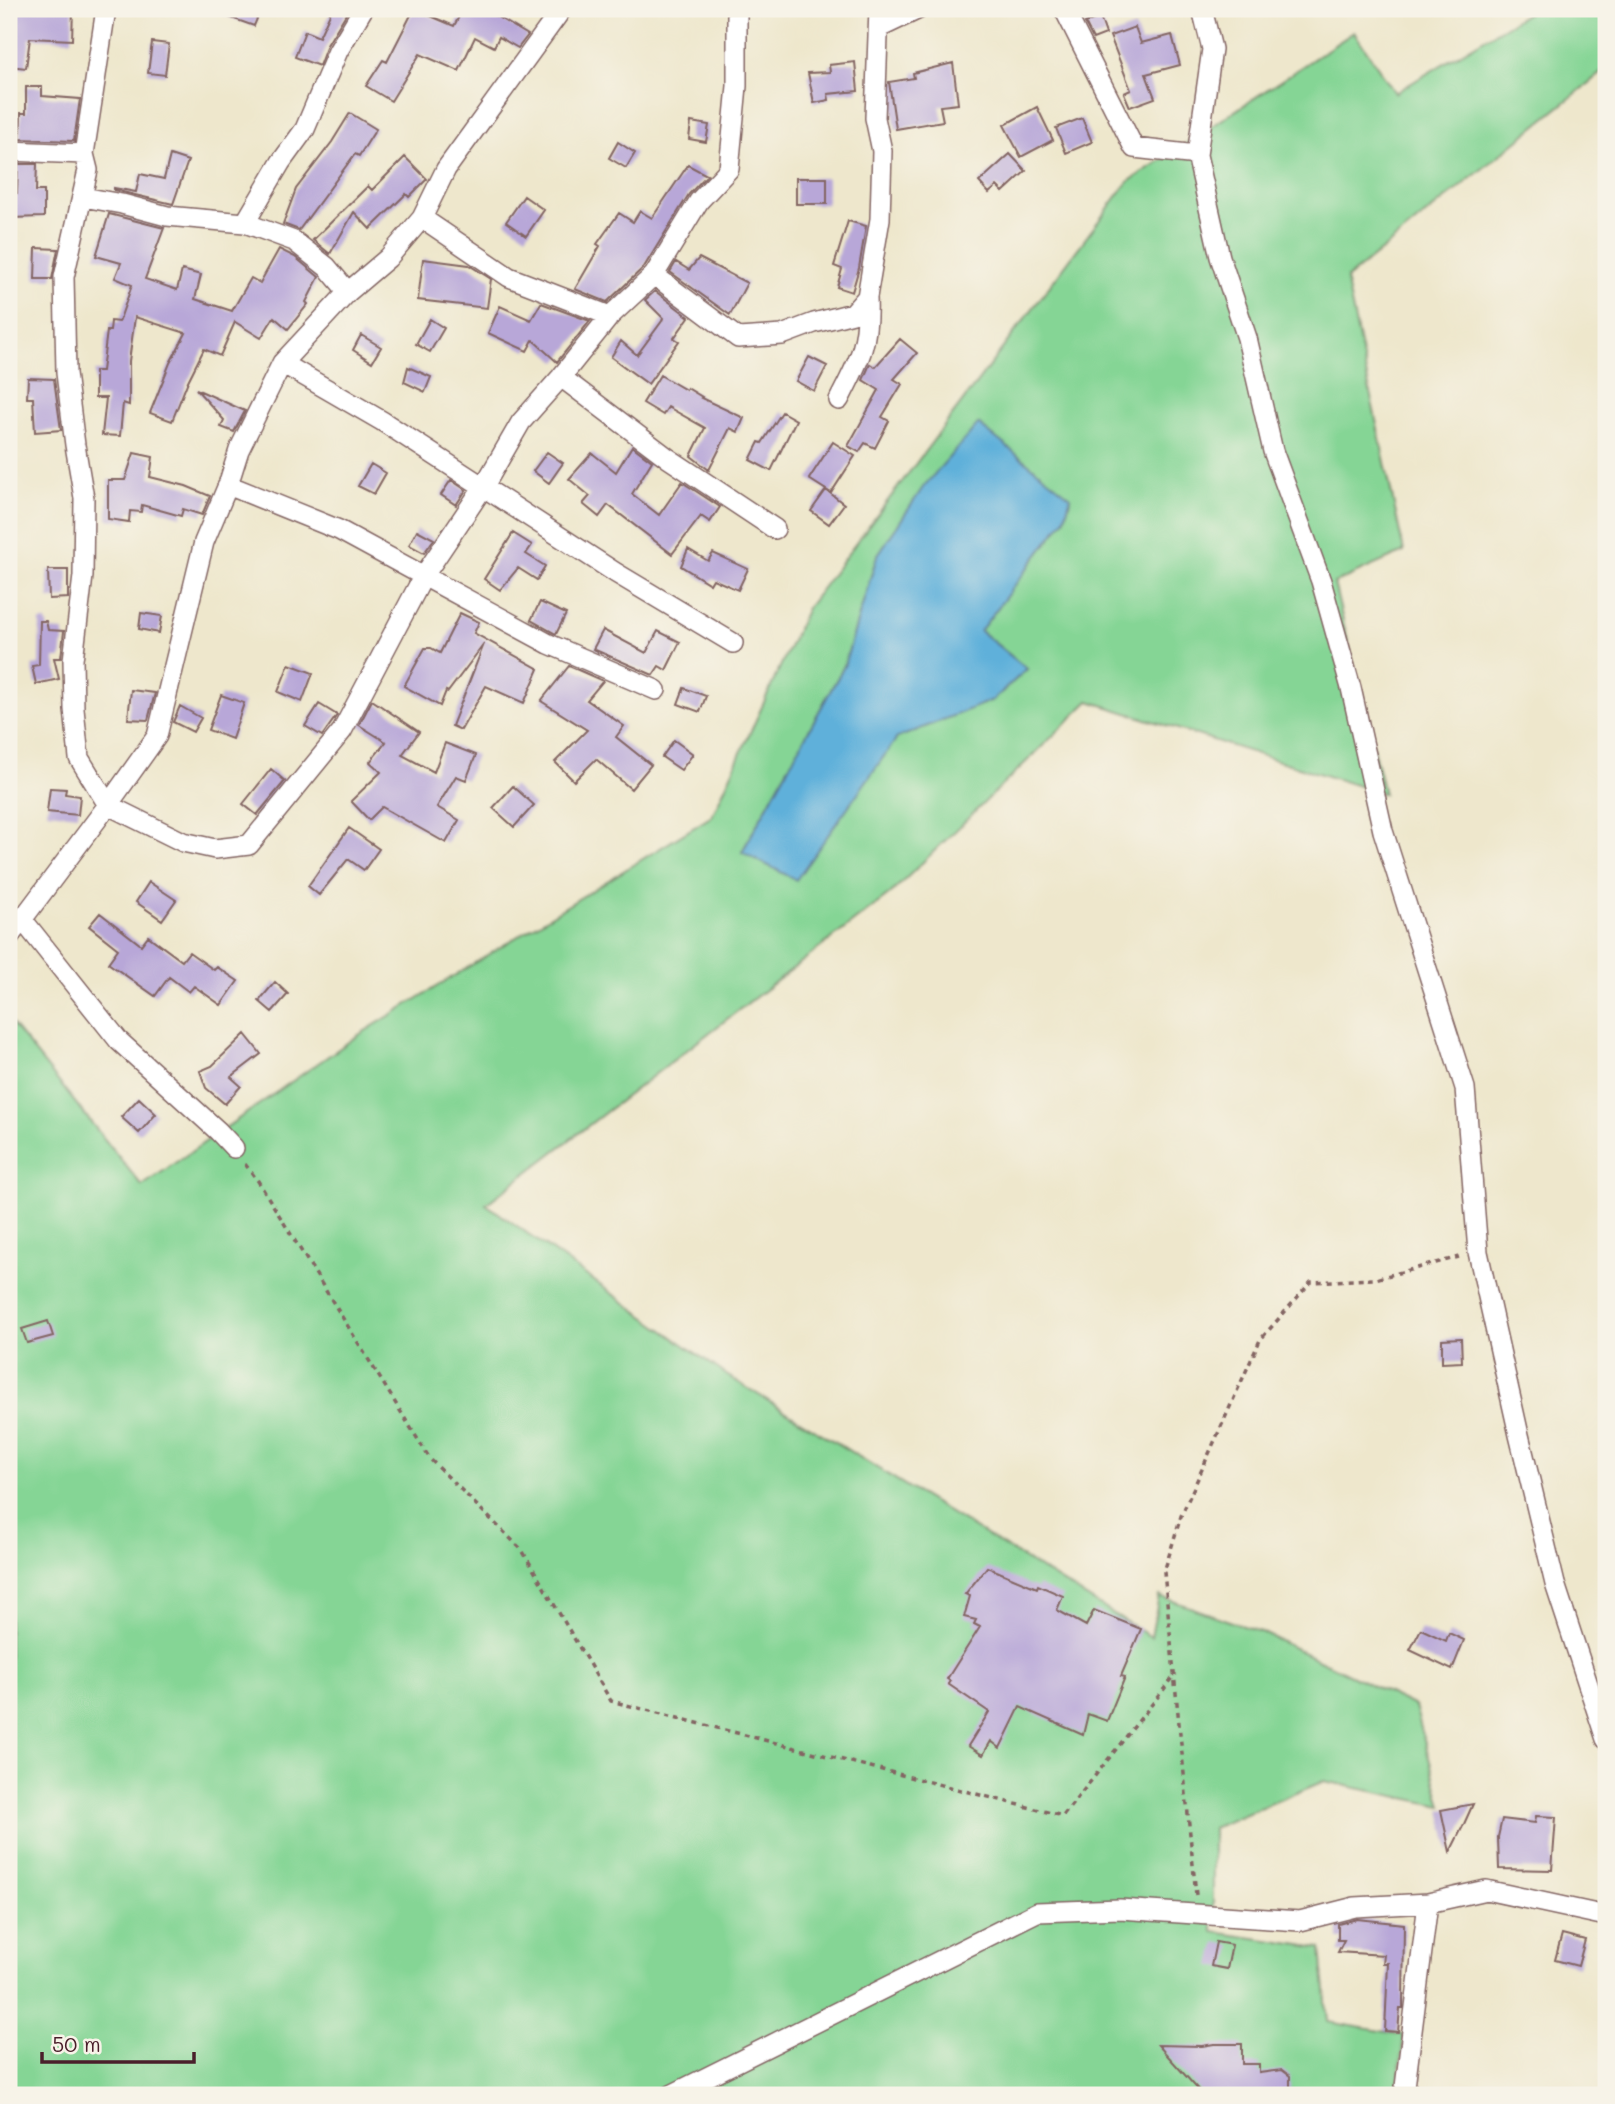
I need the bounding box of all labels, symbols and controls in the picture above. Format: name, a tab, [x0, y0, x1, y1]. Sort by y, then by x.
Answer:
scale bar	[42, 2020, 194, 2064]
text: 50 m	[52, 2030, 101, 2057]

